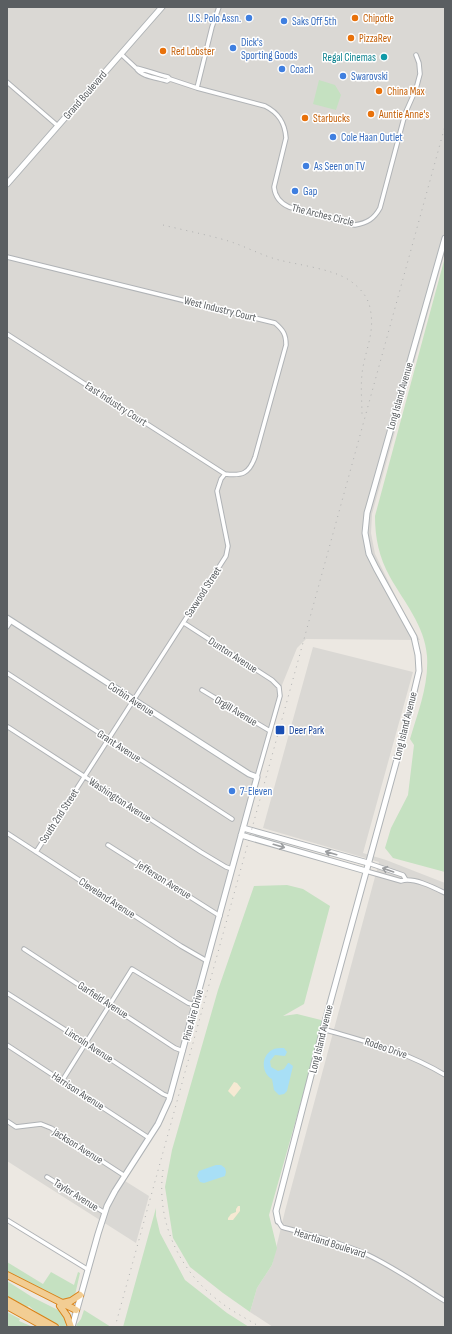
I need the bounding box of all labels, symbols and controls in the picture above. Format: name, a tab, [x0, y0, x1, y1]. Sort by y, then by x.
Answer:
place label: U.S. Polo Assn.	[188, 12, 241, 25]
place label: Chipotle	[363, 12, 394, 25]
marker: U.S. Polo Assn.	[244, 13, 254, 23]
marker: Chipotle	[350, 13, 360, 23]
place label: Saks Off 5th	[292, 15, 337, 28]
marker: Saks Off 5th	[279, 16, 289, 26]
place label: PizzaRev	[359, 32, 392, 45]
marker: PizzaRev	[346, 33, 356, 43]
place label: Dick's Sporting Goods	[241, 36, 298, 62]
marker: Dick's Sporting Goods	[228, 43, 238, 53]
place label: Red Lobster	[171, 45, 215, 58]
marker: Red Lobster	[158, 46, 168, 56]
place label: Regal Cinemas	[323, 51, 376, 64]
marker: Regal Cinemas	[379, 52, 389, 62]
place label: Coach	[290, 63, 313, 76]
marker: Coach	[277, 64, 287, 74]
street label: Grand Boulevard	[60, 68, 110, 122]
place label: Swarovski	[351, 70, 388, 83]
marker: Swarovski	[338, 71, 348, 81]
place label: China Max	[387, 85, 425, 98]
marker: China Max	[374, 86, 384, 96]
place label: Auntie Anne's	[378, 108, 429, 121]
marker: Auntie Anne's	[366, 109, 376, 119]
place label: Starbucks	[313, 112, 350, 125]
marker: Starbucks	[300, 113, 310, 123]
place label: Cole Haan Outlet	[341, 131, 403, 144]
marker: Cole Haan Outlet	[328, 132, 338, 142]
place label: As Seen on TV	[313, 160, 365, 173]
marker: As Seen on TV	[301, 161, 311, 171]
place label: Gap	[303, 185, 317, 198]
marker: Gap	[290, 186, 300, 196]
street label: The Arches Circle	[291, 201, 355, 229]
street label: West Industry Court	[182, 294, 258, 324]
street label: Long Island Avenue	[384, 361, 416, 431]
street label: East Industry Court	[83, 379, 150, 429]
street label: Saxwood Street	[182, 564, 225, 620]
street label: Dunton Avenue	[206, 634, 260, 676]
street label: Corbin Avenue	[105, 679, 157, 719]
street label: Long Island Avenue	[390, 691, 420, 761]
street label: Orgill Avenue	[212, 693, 260, 729]
marker: Deer Park	[274, 724, 286, 736]
place label: Deer Park	[289, 724, 325, 737]
street label: Grant Avenue	[95, 727, 143, 765]
street label: Washington Avenue	[86, 775, 154, 825]
place label: 7-Eleven	[240, 785, 272, 798]
street label: South 2nd Street	[37, 786, 82, 846]
marker: 7-Eleven	[227, 786, 237, 796]
one-way arrow	[272, 843, 285, 850]
one-way arrow	[324, 849, 337, 856]
street label: Jefferson Avenue	[133, 858, 194, 902]
one-way arrow	[382, 866, 395, 873]
street label: Cleveland Avenue	[76, 875, 138, 921]
street label: Garfield Avenue	[75, 979, 131, 1021]
street label: Pine Aire Drive	[180, 988, 206, 1042]
street label: Long Island Avenue	[306, 1004, 336, 1074]
street label: Lincoln Avenue	[62, 1025, 116, 1065]
street label: Rodeo Drive	[363, 1035, 409, 1061]
street label: Harrison Avenue	[49, 1069, 107, 1113]
street label: Jackson Avenue	[50, 1125, 106, 1167]
street label: Taylor Avenue	[51, 1176, 101, 1214]
street label: Heartland Boulevard	[293, 1225, 368, 1261]

